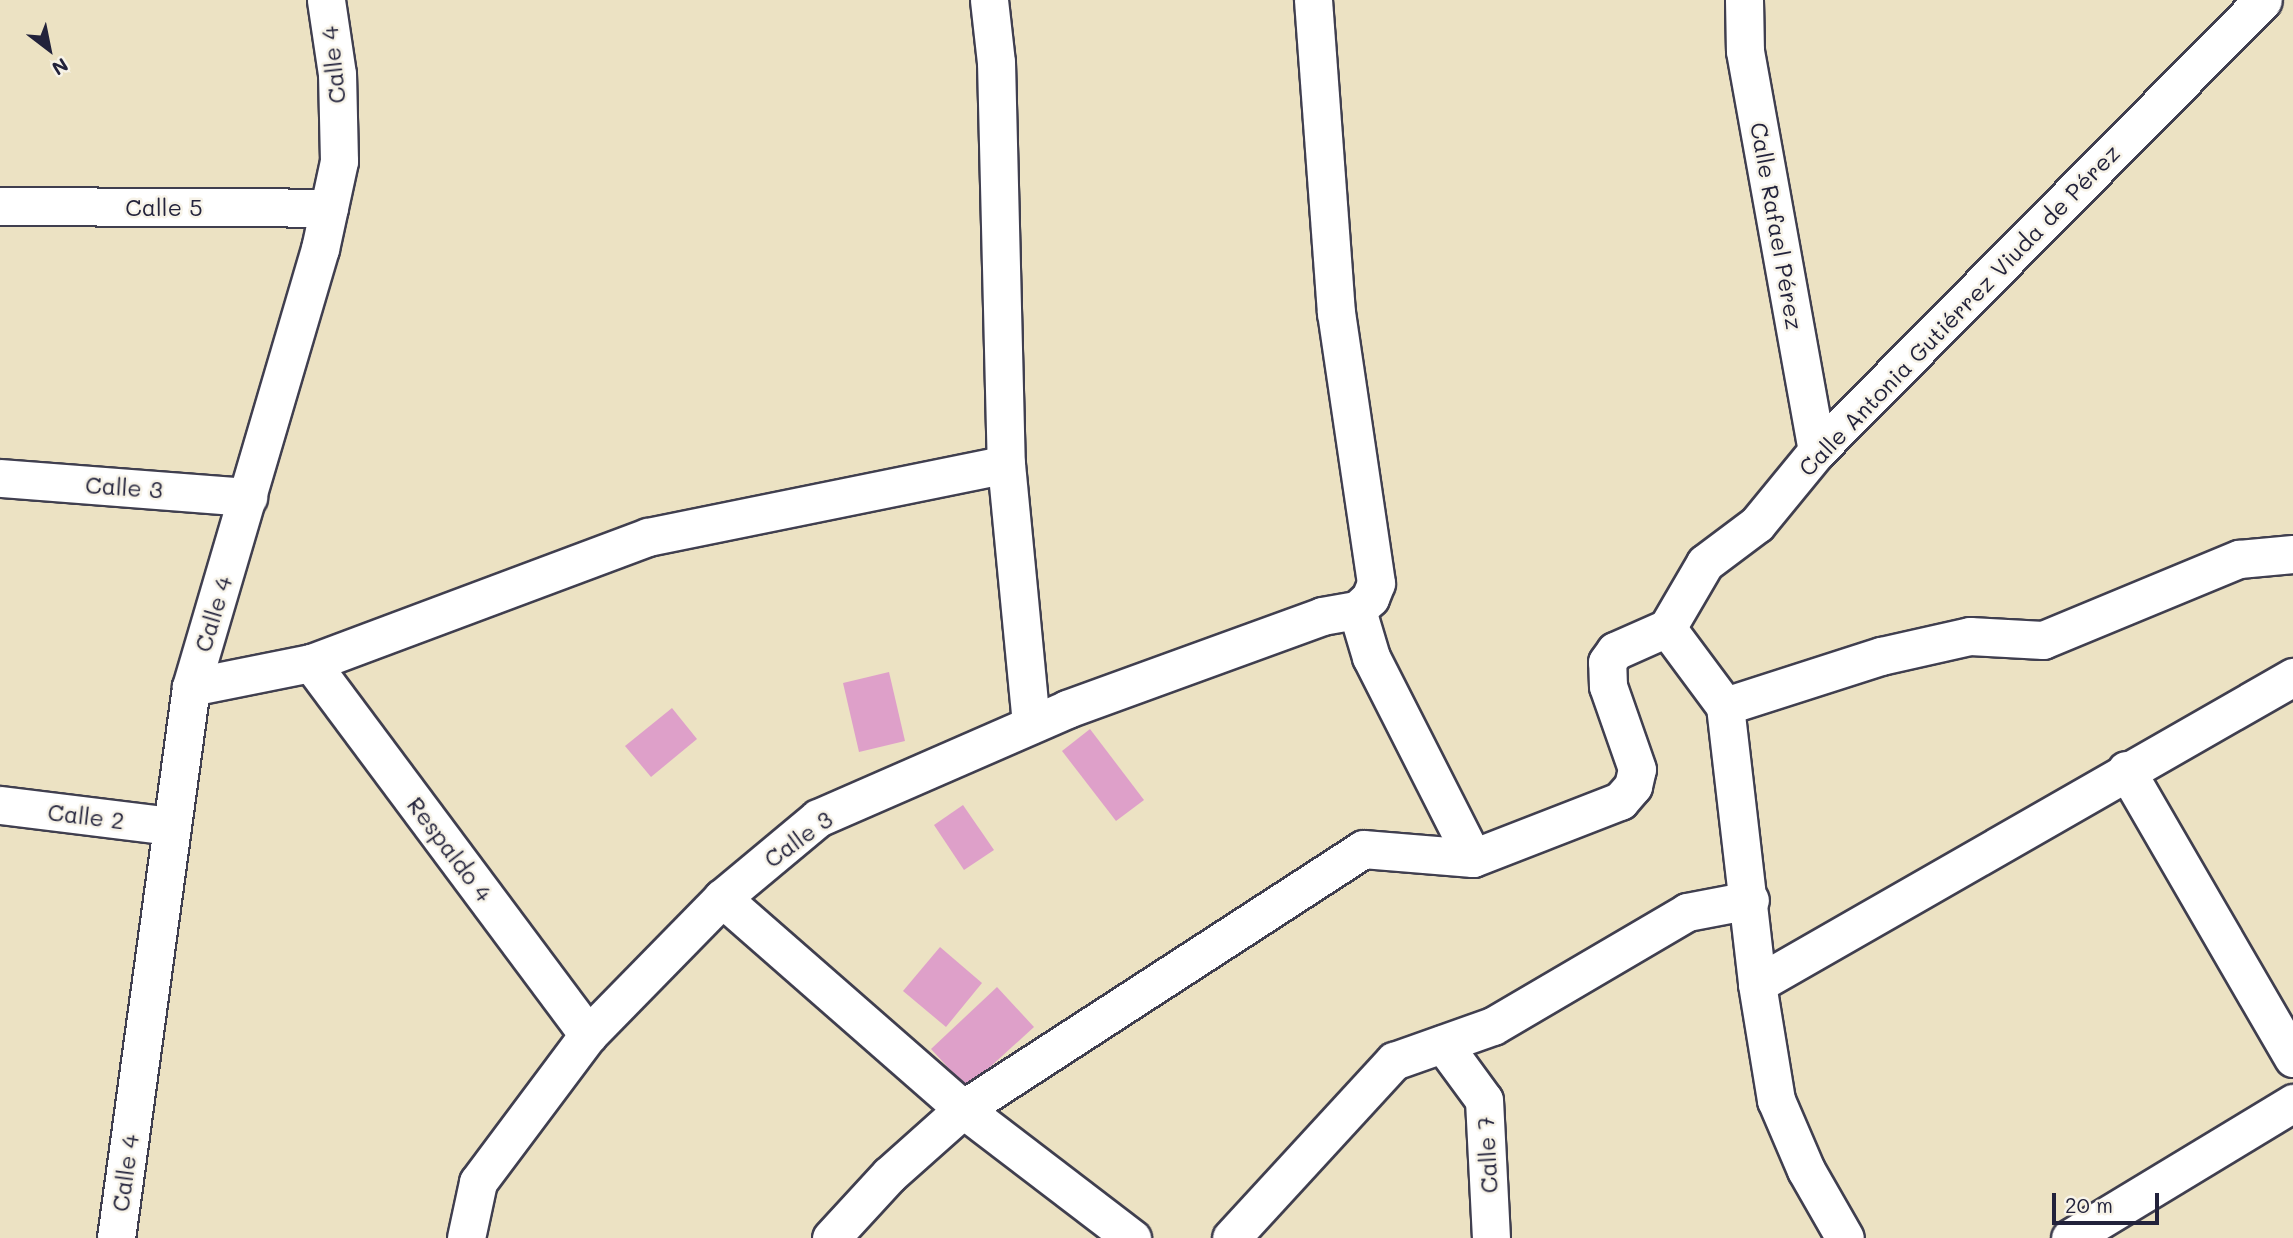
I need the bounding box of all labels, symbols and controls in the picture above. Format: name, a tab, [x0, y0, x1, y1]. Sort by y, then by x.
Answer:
north arrow	[14, 14, 84, 84]
street label: Calle 4	[315, 25, 351, 105]
text: N	[48, 53, 73, 82]
street label: Calle Rafael Pérez	[1745, 120, 1809, 332]
street label: Calle Antonia Gutiérrez Viuda de Pérez	[1793, 139, 2125, 481]
street label: Calle 5	[125, 193, 203, 221]
street label: Calle 3	[84, 471, 164, 503]
street label: Calle 4	[188, 573, 238, 655]
street label: Respaldo 4	[402, 791, 498, 907]
street label: Calle 2	[46, 798, 126, 834]
street label: Calle 3	[759, 805, 837, 873]
street label: Calle 7	[1471, 1116, 1503, 1194]
street label: Calle 4	[106, 1133, 144, 1213]
scale bar	[2055, 1178, 2162, 1222]
text: 20 m	[2065, 1191, 2113, 1218]

